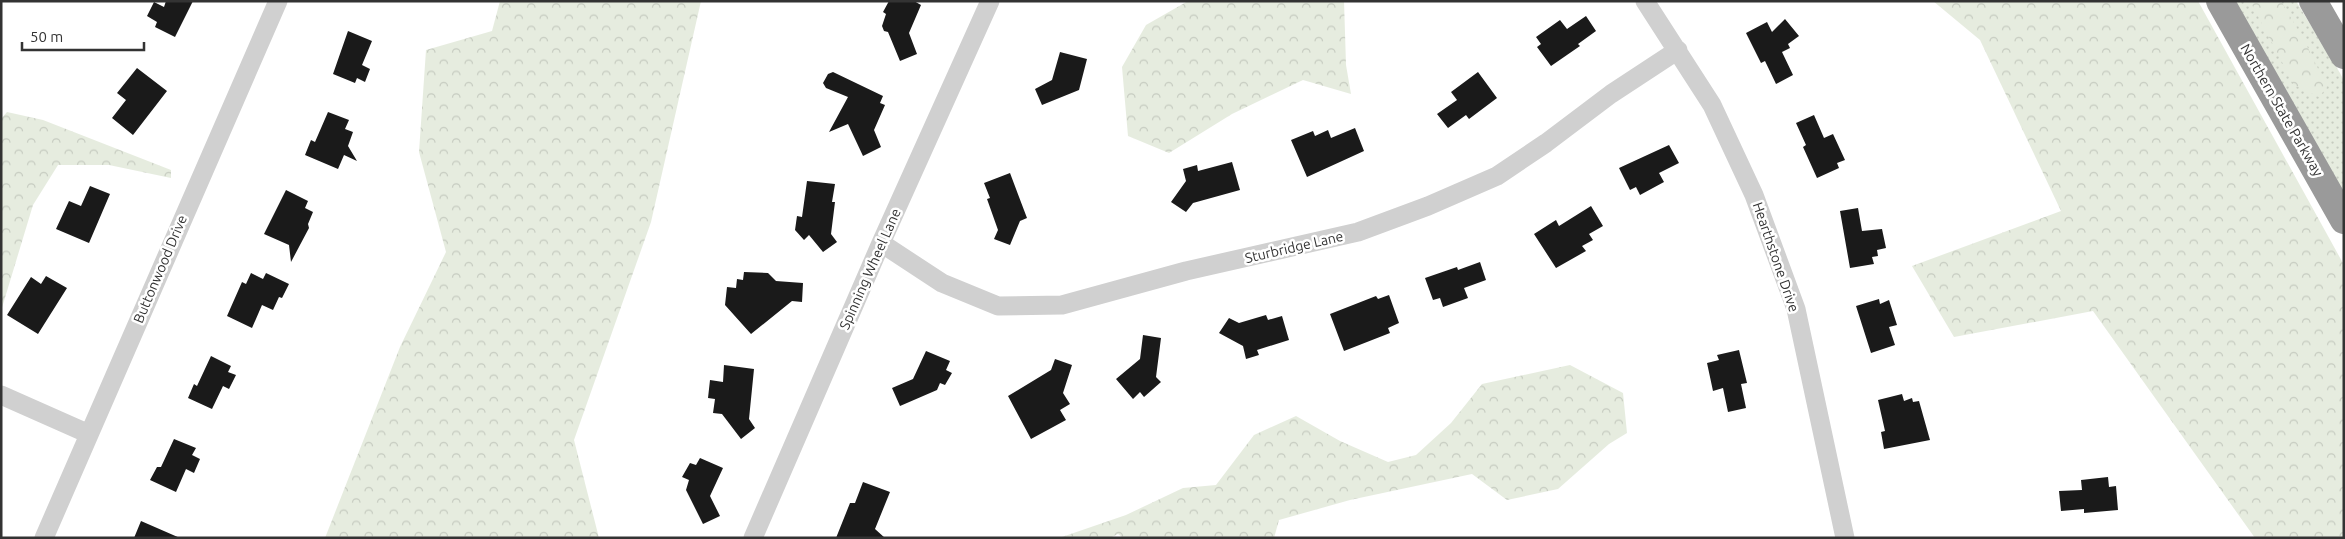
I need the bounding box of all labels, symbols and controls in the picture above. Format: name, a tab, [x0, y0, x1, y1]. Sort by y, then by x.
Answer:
scale bar	[22, 20, 145, 52]
text: 50 m	[30, 28, 63, 45]
street label: Northern State Parkway	[2238, 41, 2327, 179]
street label: Hearthstone Drive	[1750, 200, 1802, 314]
street label: Spinning Wheel Lane	[836, 206, 904, 332]
street label: Buttonwood Drive	[130, 213, 190, 325]
street label: Sturbridge Lane	[1243, 228, 1345, 266]

